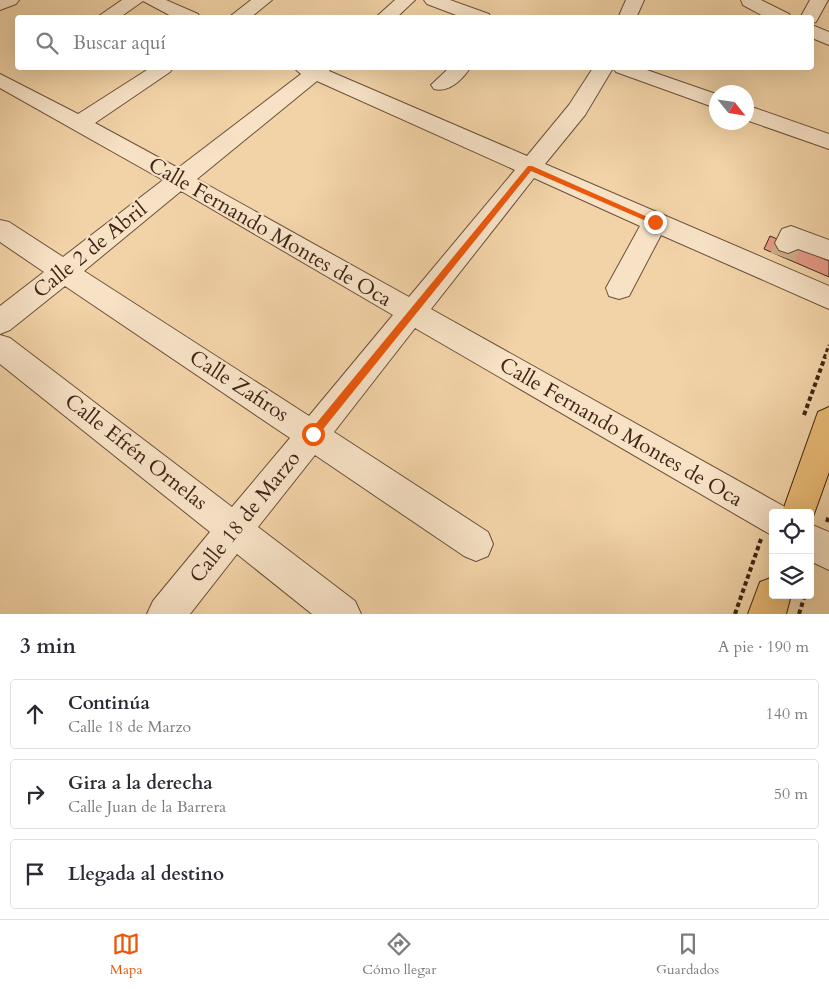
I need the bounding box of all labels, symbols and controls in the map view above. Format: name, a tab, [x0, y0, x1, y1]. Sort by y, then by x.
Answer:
search box	[15, 15, 814, 70]
icon: search	[33, 29, 61, 57]
text: Buscar aquí	[73, 30, 166, 56]
north arrow	[709, 85, 754, 130]
street label: Calle Fernando Montes de Oca	[143, 150, 397, 314]
street label: Calle 2 de Abril	[27, 195, 153, 305]
route end	[644, 211, 667, 234]
street label: Calle Zafiros	[184, 343, 294, 429]
street label: Calle Fernando Montes de Oca	[494, 350, 748, 514]
street label: Calle Efrén Ornelas	[59, 387, 213, 517]
route start	[302, 423, 325, 446]
street label: Calle 18 de Marzo	[183, 445, 307, 589]
map controls	[769, 509, 814, 599]
button: locate	[769, 509, 814, 554]
button: layers	[769, 554, 814, 599]
text: 3 min	[20, 632, 76, 661]
text: A pie · 190 m	[718, 636, 809, 658]
text: Continúa	[68, 690, 150, 716]
icon: ahead	[21, 700, 49, 728]
text: 140 m	[766, 703, 808, 725]
text: Calle 18 de Marzo	[68, 716, 191, 738]
text: Gira a la derecha	[68, 770, 213, 796]
icon: right	[21, 780, 49, 808]
text: 50 m	[774, 783, 808, 805]
text: Calle Juan de la Barrera	[68, 796, 226, 818]
icon: arrive	[21, 860, 49, 888]
text: Llegada al destino	[68, 861, 224, 887]
tab: Mapa	[110, 930, 143, 979]
tab: Cómo llegar	[362, 930, 436, 979]
tab: Guardados	[656, 930, 719, 979]

